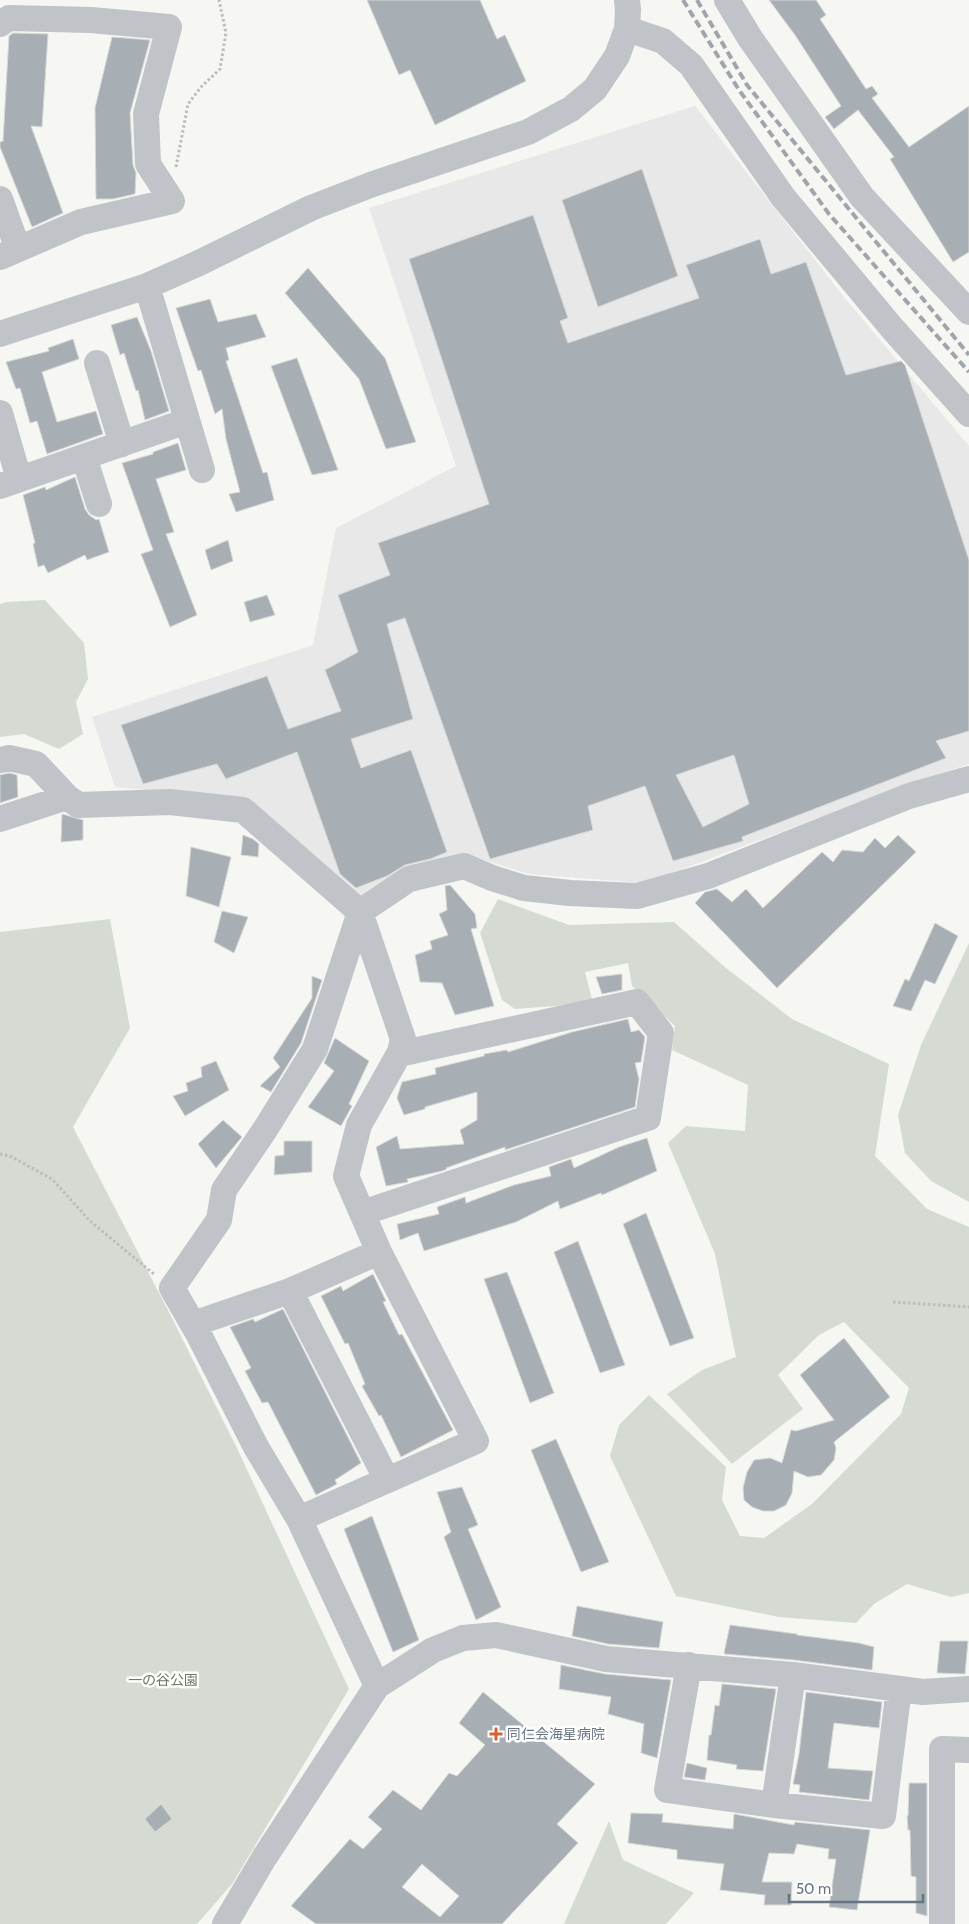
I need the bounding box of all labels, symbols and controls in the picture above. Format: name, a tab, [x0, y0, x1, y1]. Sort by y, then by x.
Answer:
park label: 一の谷公園	[128, 1671, 198, 1689]
place label: 同仁会海星病院	[507, 1725, 605, 1743]
marker: 同仁会海星病院	[489, 1727, 503, 1741]
scale bar	[789, 1872, 923, 1904]
text: 50 m	[796, 1880, 831, 1898]

